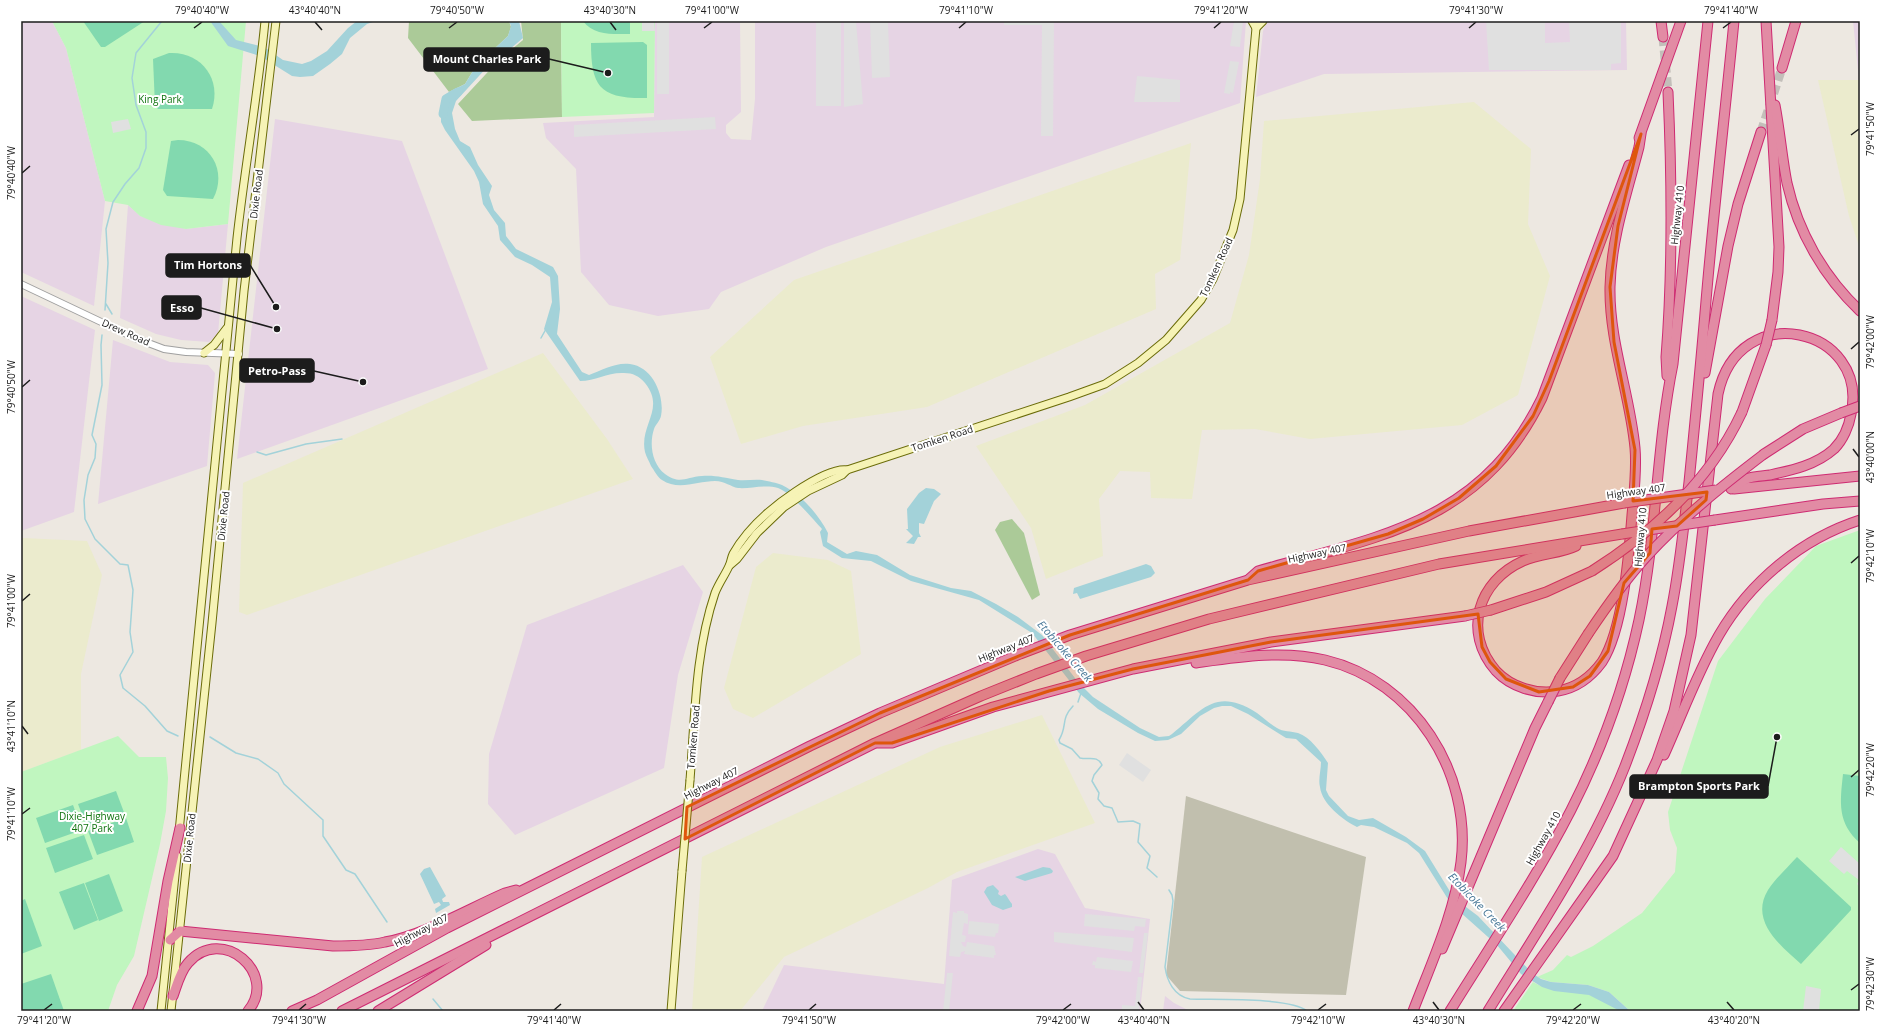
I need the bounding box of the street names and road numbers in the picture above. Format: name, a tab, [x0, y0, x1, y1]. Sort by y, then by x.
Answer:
street label: Dixie Road	[246, 169, 266, 219]
street label: Highway 410	[1667, 184, 1687, 245]
street label: Tomken Road	[1196, 235, 1236, 299]
street label: Drew Road	[100, 315, 152, 349]
street label: Tomken Road	[909, 421, 975, 455]
street label: Highway 407	[1606, 480, 1667, 502]
street label: Dixie Road	[213, 491, 233, 541]
street label: Highway 410	[1630, 506, 1650, 567]
street label: Highway 407	[1286, 540, 1348, 566]
street label: Highway 407	[976, 630, 1036, 666]
street label: Tomken Road	[683, 704, 703, 770]
street label: Highway 407	[681, 763, 741, 803]
street label: Highway 410	[1522, 808, 1564, 867]
street label: Dixie Road	[179, 813, 199, 863]
street label: Highway 407	[391, 910, 451, 950]

